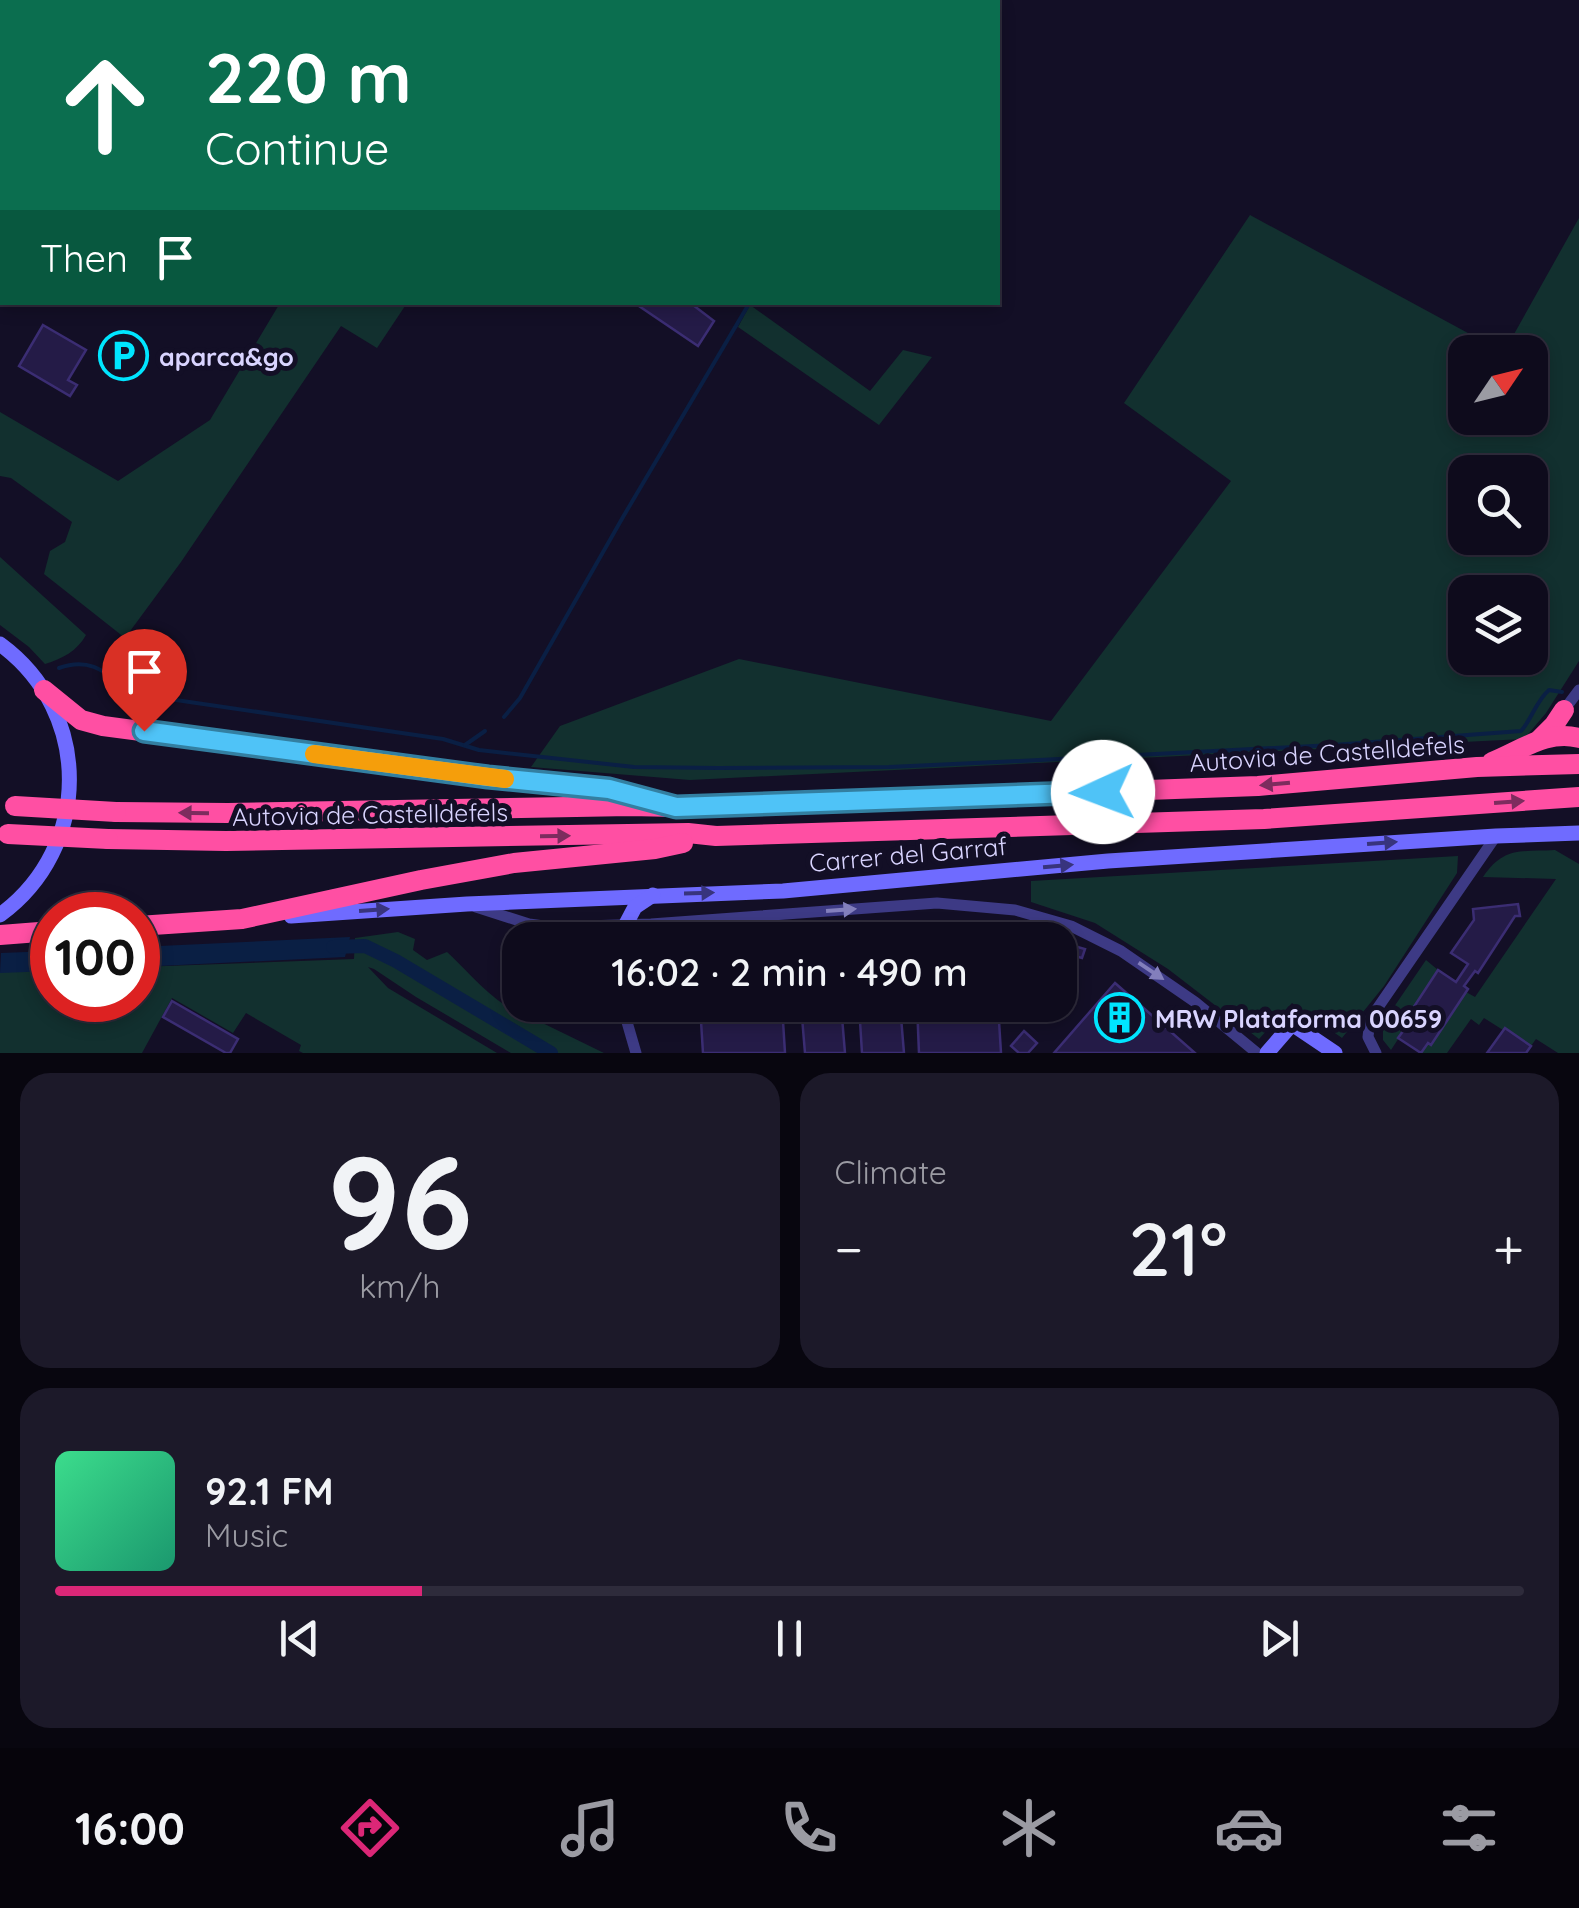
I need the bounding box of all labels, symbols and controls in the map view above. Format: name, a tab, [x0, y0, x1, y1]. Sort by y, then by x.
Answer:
text: 220 m	[205, 33, 412, 121]
icon: ahead	[40, 40, 170, 170]
text: Continue	[205, 120, 390, 176]
icon: arrive	[148, 230, 203, 285]
text: Then	[40, 234, 128, 282]
parking icon: aparca&go	[98, 330, 150, 382]
north arrow	[1448, 335, 1548, 435]
map controls	[1448, 335, 1548, 675]
place label: aparca&go	[159, 341, 294, 372]
button: search	[1448, 455, 1548, 555]
button: layers	[1448, 575, 1548, 675]
pin	[102, 629, 187, 732]
icon: arrive	[117, 644, 172, 699]
street label: Autovia de Castelldefels	[1188, 728, 1466, 778]
position arrow	[1051, 740, 1155, 844]
one-way arrow	[1259, 777, 1290, 793]
one-way arrow	[1493, 794, 1525, 810]
street label: Autovia de Castelldefels	[232, 796, 508, 832]
one-way arrow	[177, 805, 209, 821]
one-way arrow	[540, 827, 572, 843]
street label: Carrer del Garraf	[808, 830, 1008, 878]
one-way arrow	[1366, 835, 1398, 851]
one-way arrow	[1042, 857, 1074, 873]
one-way arrow	[683, 885, 715, 901]
speed limit sign: 100	[30, 892, 160, 1022]
one-way arrow	[359, 902, 391, 918]
one-way arrow	[825, 902, 857, 918]
text: 16:02 · 2 min · 490 m	[611, 948, 968, 996]
one-way arrow	[1137, 961, 1164, 980]
building icon: MRW Plataforma 00659	[1094, 992, 1146, 1044]
place label: MRW Plataforma 00659	[1155, 1003, 1442, 1034]
text: 96	[327, 1119, 473, 1282]
text: Climate	[835, 1152, 947, 1192]
text: 21°	[1129, 1201, 1228, 1295]
text: −	[835, 1214, 863, 1283]
text: +	[1493, 1214, 1524, 1283]
text: km/h	[359, 1266, 440, 1306]
text: 92.1 FM	[205, 1467, 334, 1515]
text: Music	[205, 1515, 288, 1555]
icon: previous	[272, 1611, 327, 1666]
icon: pause	[762, 1611, 817, 1666]
icon: next	[1252, 1611, 1307, 1666]
icon: directions	[335, 1793, 405, 1863]
icon: music	[555, 1793, 625, 1863]
icon: phone	[774, 1793, 844, 1863]
icon: climate	[994, 1793, 1064, 1863]
icon: car	[1214, 1793, 1284, 1863]
icon: filters	[1434, 1793, 1504, 1863]
text: 16:00	[75, 1800, 185, 1856]

